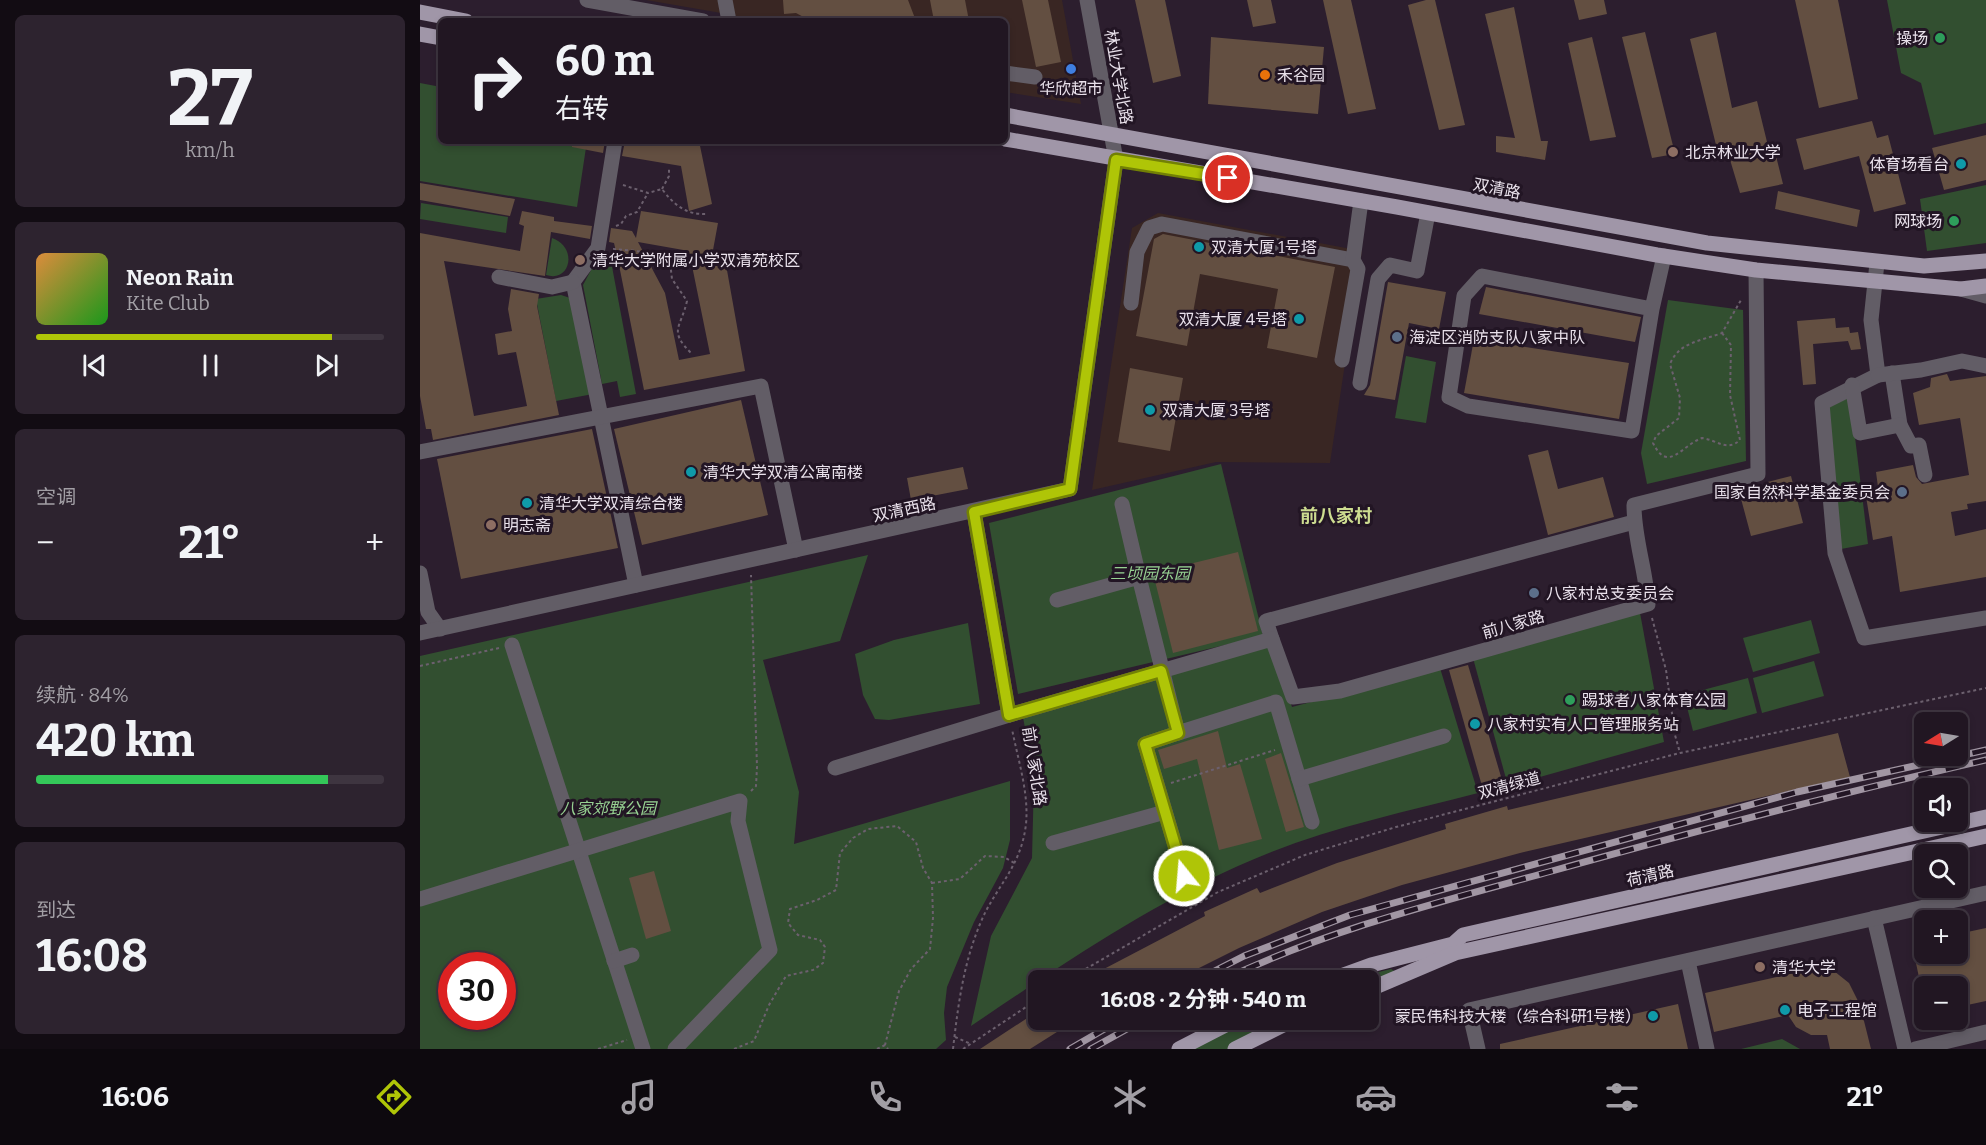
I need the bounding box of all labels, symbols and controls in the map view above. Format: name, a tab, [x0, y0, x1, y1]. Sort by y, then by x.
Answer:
street label: 林业大学北路	[1101, 28, 1136, 126]
place label: 操场	[1896, 29, 1928, 48]
marker: 操场	[1933, 31, 1947, 45]
text: 60 m	[555, 36, 654, 86]
icon: right	[456, 42, 534, 120]
text: 27	[167, 52, 253, 146]
marker: 华欣超市	[1064, 62, 1078, 76]
place label: 禾谷园	[1277, 66, 1325, 85]
marker: 禾谷园	[1258, 68, 1272, 82]
place label: 华欣超市	[1039, 79, 1103, 98]
text: 右转	[555, 93, 609, 125]
text: km/h	[185, 138, 235, 162]
place label: 北京林业大学	[1685, 143, 1781, 162]
marker: 北京林业大学	[1666, 145, 1680, 159]
pin	[1202, 152, 1253, 203]
place label: 体育场看台	[1869, 155, 1949, 174]
marker: 体育场看台	[1954, 157, 1968, 171]
icon: arrive	[1211, 161, 1244, 194]
street label: 双清路	[1472, 175, 1522, 202]
place label: 网球场	[1894, 212, 1942, 231]
marker: 网球场	[1947, 214, 1961, 228]
place label: 双清大厦 1号塔	[1211, 238, 1317, 257]
marker: 双清大厦 1号塔	[1192, 240, 1206, 254]
place label: 清华大学附属小学双清苑校区	[592, 251, 800, 270]
marker: 清华大学附属小学双清苑校区	[573, 253, 587, 267]
text: Neon Rain	[126, 264, 234, 291]
text: Kite Club	[126, 291, 210, 315]
place label: 双清大厦 4号塔	[1178, 310, 1287, 329]
marker: 双清大厦 4号塔	[1292, 312, 1306, 326]
place label: 海淀区消防支队八家中队	[1409, 328, 1585, 347]
marker: 海淀区消防支队八家中队	[1390, 330, 1404, 344]
icon: previous	[78, 349, 111, 382]
icon: pause	[194, 349, 227, 382]
icon: next	[310, 349, 343, 382]
place label: 双清大厦 3号塔	[1162, 401, 1270, 420]
marker: 双清大厦 3号塔	[1143, 403, 1157, 417]
place label: 清华大学双清公寓南楼	[703, 463, 863, 482]
marker: 清华大学双清公寓南楼	[684, 465, 698, 479]
place label: 国家自然科学基金委员会	[1714, 483, 1890, 502]
text: 空调	[36, 485, 76, 509]
marker: 国家自然科学基金委员会	[1895, 485, 1909, 499]
place label: 清华大学双清综合楼	[539, 494, 683, 513]
street label: 双清西路	[871, 494, 937, 525]
marker: 清华大学双清综合楼	[520, 496, 534, 510]
district label: 前八家村	[1300, 505, 1372, 527]
text: 21°	[178, 516, 241, 570]
place label: 明志斋	[503, 516, 551, 535]
marker: 明志斋	[484, 518, 498, 532]
text: −	[36, 523, 54, 563]
text: +	[365, 523, 384, 563]
park label: 三顷园东园	[1110, 564, 1192, 583]
place label: 八家村总支委员会	[1546, 584, 1674, 603]
marker: 八家村总支委员会	[1527, 586, 1541, 600]
street label: 前八家路	[1480, 607, 1547, 642]
text: 续航 · 84%	[36, 683, 129, 707]
place label: 踢球者八家体育公园	[1582, 691, 1726, 710]
marker: 踢球者八家体育公园	[1563, 693, 1577, 707]
north arrow	[1914, 712, 1968, 766]
map controls	[1914, 712, 1968, 1030]
text: 420 km	[36, 714, 194, 768]
place label: 八家村实有人口管理服务站	[1487, 715, 1679, 734]
marker: 八家村实有人口管理服务站	[1468, 717, 1482, 731]
street label: 前八家北路	[1019, 725, 1050, 807]
street label: 双清绿道	[1476, 768, 1543, 803]
button: sound	[1914, 778, 1968, 832]
park label: 八家郊野公园	[560, 799, 658, 818]
position arrow	[1152, 844, 1216, 908]
button: search	[1914, 844, 1968, 898]
street label: 荷清路	[1625, 861, 1676, 890]
text: 到达	[36, 898, 76, 922]
button: +	[1914, 910, 1968, 964]
text: 16:08	[36, 929, 148, 983]
speed limit sign: 30	[438, 952, 516, 1030]
place label: 清华大学	[1772, 958, 1836, 977]
marker: 清华大学	[1753, 960, 1767, 974]
button: −	[1914, 976, 1968, 1030]
text: 16:08 · 2 分钟 · 540 m	[1101, 986, 1306, 1013]
place label: 电子工程馆	[1797, 1001, 1877, 1020]
marker: 电子工程馆	[1778, 1003, 1792, 1017]
place label: 蒙民伟科技大楼（综合科研1号楼）	[1395, 1007, 1641, 1026]
marker: 蒙民伟科技大楼（综合科研1号楼）	[1646, 1009, 1660, 1023]
icon: directions	[373, 1076, 415, 1118]
icon: music	[618, 1076, 660, 1118]
icon: phone	[864, 1076, 906, 1118]
icon: climate	[1109, 1076, 1151, 1118]
icon: car	[1355, 1076, 1397, 1118]
icon: filters	[1601, 1076, 1643, 1118]
text: 16:06	[102, 1081, 169, 1113]
text: 21°	[1846, 1081, 1884, 1113]

